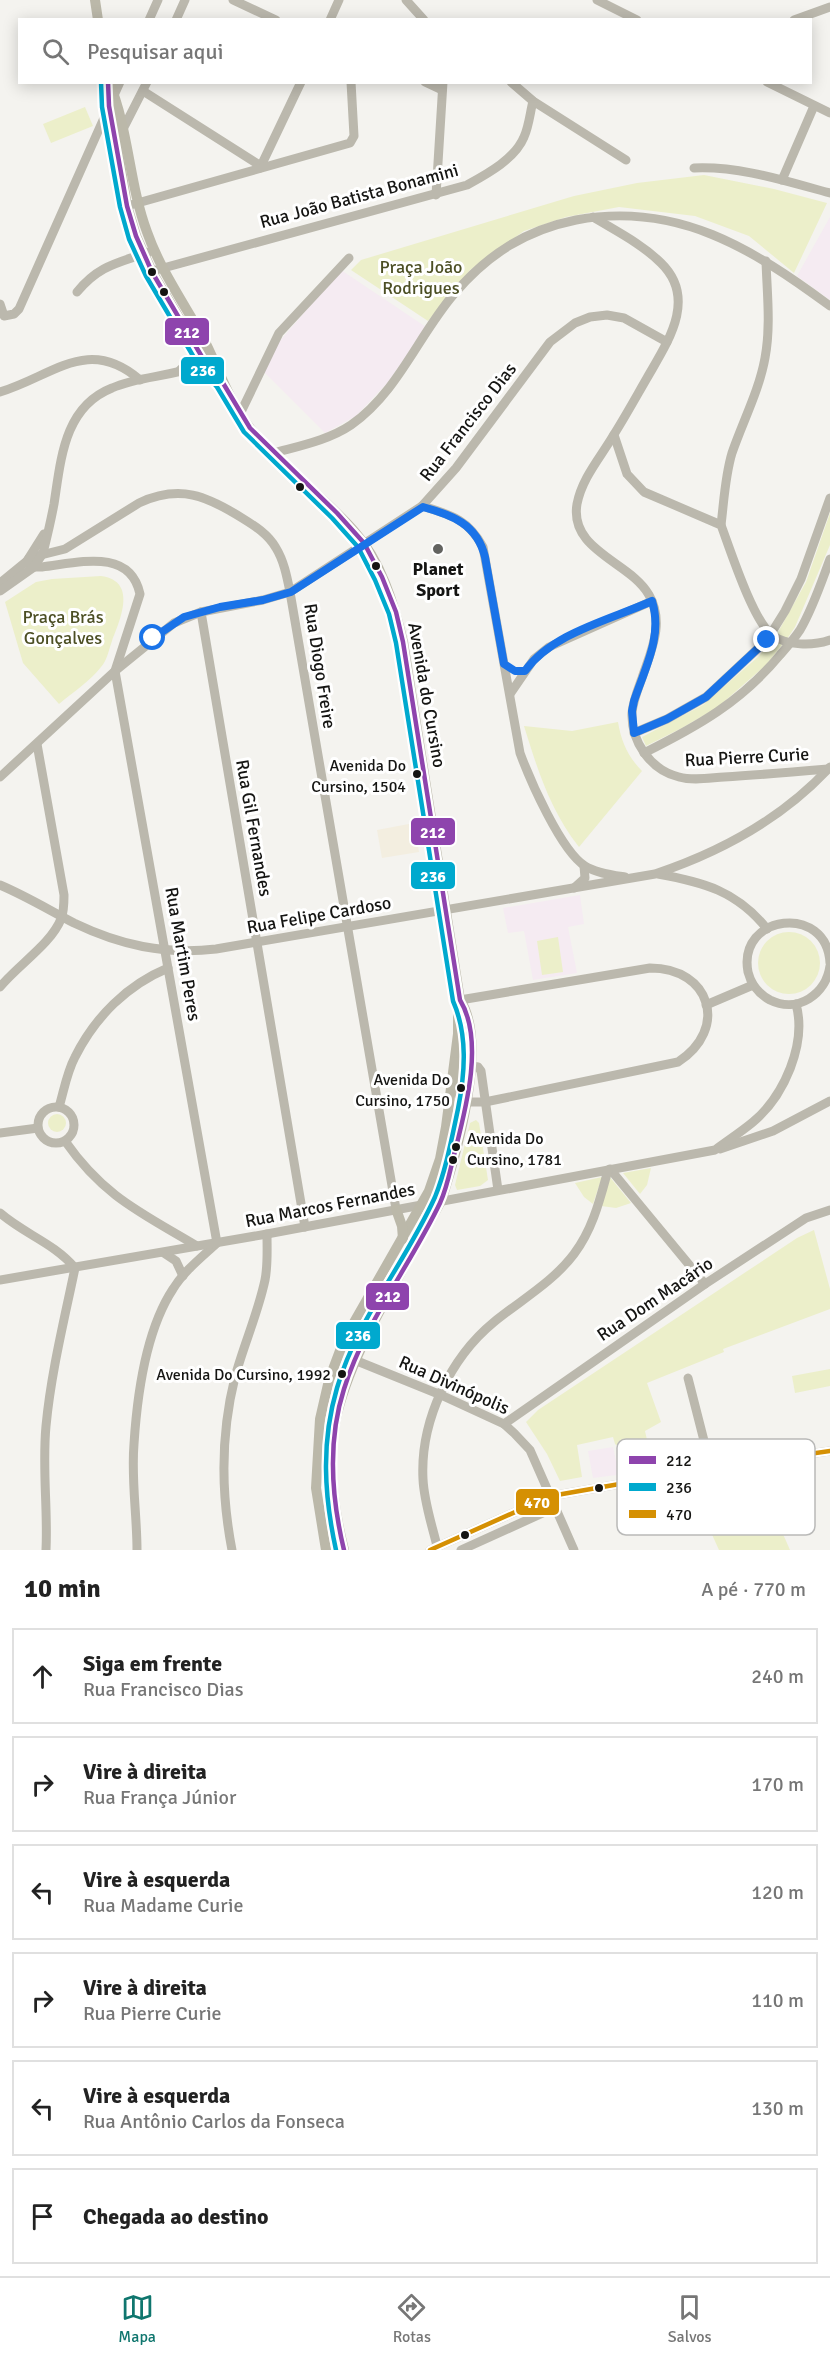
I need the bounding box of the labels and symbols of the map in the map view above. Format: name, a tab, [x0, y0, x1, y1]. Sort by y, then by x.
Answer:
street label: Rua João Batista Bonamini	[257, 159, 461, 233]
park label: Praça João Rodrigues	[380, 256, 462, 299]
unlabelled marker	[146, 266, 158, 278]
unlabelled marker	[158, 286, 170, 298]
line badge: 212	[164, 317, 210, 346]
text: 212	[174, 323, 200, 343]
line badge: 236	[180, 356, 225, 385]
street label: Rua Francisco Dias	[415, 358, 521, 486]
text: 236	[190, 361, 216, 381]
unlabelled marker	[294, 481, 306, 493]
marker: Planet Sport	[431, 542, 445, 556]
place label: Planet Sport	[412, 558, 464, 601]
unlabelled marker	[370, 560, 382, 572]
street label: Rua Diogo Freire	[299, 602, 341, 730]
park label: Praça Brás Gonçalves	[22, 606, 104, 649]
street label: Avenida do Cursino	[403, 621, 451, 769]
route start	[139, 624, 165, 650]
route end	[753, 626, 779, 652]
street label: Rua Pierre Curie	[684, 743, 810, 771]
place label: Avenida Do Cursino, 1504	[311, 756, 406, 797]
street label: Rua Gil Fernandes	[231, 758, 277, 898]
marker: Avenida Do Cursino, 1504	[411, 768, 423, 780]
line badge: 212	[410, 817, 456, 846]
text: 212	[420, 823, 446, 843]
line badge: 236	[410, 861, 456, 890]
text: 236	[420, 867, 446, 887]
street label: Rua Martim Peres	[160, 885, 206, 1023]
street label: Rua Felipe Cardoso	[245, 891, 393, 939]
place label: Avenida Do Cursino, 1750	[355, 1070, 450, 1111]
marker: Avenida Do Cursino, 1750	[455, 1082, 467, 1094]
place label: Avenida Do Cursino, 1781	[467, 1129, 562, 1170]
marker: Avenida Do Cursino, 1781	[450, 1141, 462, 1153]
unlabelled marker	[447, 1154, 459, 1166]
street label: Rua Marcos Fernandes	[243, 1178, 417, 1232]
street label: Rua Dom Macário	[593, 1252, 717, 1346]
line badge: 212	[365, 1282, 410, 1311]
text: 212	[375, 1287, 401, 1307]
line badge: 236	[335, 1321, 381, 1350]
text: 236	[345, 1326, 371, 1346]
street label: Rua Divinópolis	[395, 1351, 513, 1419]
place label: Avenida Do Cursino, 1992	[156, 1365, 331, 1385]
marker: Avenida Do Cursino, 1992	[336, 1368, 348, 1380]
legend	[617, 1439, 815, 1535]
text: 212	[666, 1451, 692, 1471]
text: 236	[666, 1478, 692, 1498]
unlabelled marker	[593, 1482, 605, 1494]
line badge: 470	[515, 1488, 560, 1516]
text: 470	[524, 1493, 550, 1513]
text: 470	[666, 1505, 692, 1525]
unlabelled marker	[459, 1529, 471, 1541]

